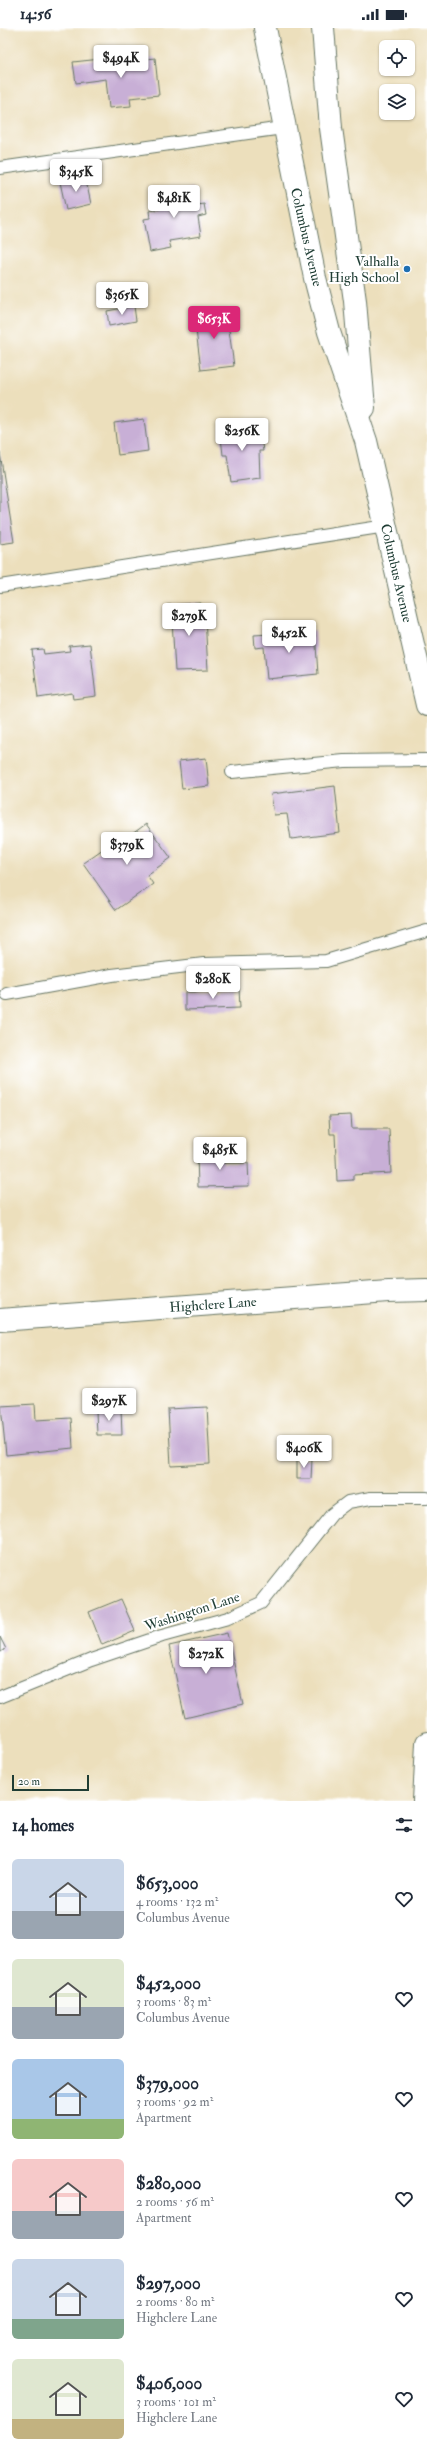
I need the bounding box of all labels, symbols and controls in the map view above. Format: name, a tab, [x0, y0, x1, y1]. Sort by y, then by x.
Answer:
text: 14:56	[20, 5, 51, 24]
map controls	[379, 40, 415, 120]
button: locate	[379, 40, 415, 76]
pin: $494K	[93, 45, 149, 79]
text: $494K	[102, 50, 140, 66]
button: layers	[379, 84, 415, 120]
pin: $345K	[48, 159, 104, 193]
text: $345K	[59, 164, 93, 180]
pin: $481K	[146, 185, 202, 219]
street label: Columbus Avenue	[287, 186, 326, 288]
text: $481K	[157, 190, 191, 206]
place label: Valhalla High School	[329, 253, 399, 286]
marker: Valhalla High School	[402, 264, 412, 274]
pin: $365K	[94, 282, 150, 316]
text: $365K	[105, 287, 139, 303]
pin: $653K	[186, 306, 242, 340]
text: $653K	[197, 311, 231, 327]
pin: $256K	[214, 418, 270, 452]
text: $256K	[224, 423, 260, 439]
street label: Columbus Avenue	[377, 522, 416, 624]
pin: $279K	[161, 603, 217, 637]
text: $279K	[171, 608, 207, 624]
pin: $452K	[261, 620, 317, 654]
text: $452K	[271, 625, 307, 641]
pin: $379K	[99, 832, 155, 866]
text: $379K	[110, 837, 144, 853]
pin: $280K	[185, 966, 241, 1000]
text: $280K	[195, 971, 231, 987]
pin: $485K	[192, 1137, 248, 1171]
text: $485K	[202, 1142, 238, 1158]
street label: Highclere Lane	[169, 1293, 257, 1316]
pin: $297K	[81, 1388, 137, 1422]
text: $297K	[91, 1393, 127, 1409]
pin: $406K	[276, 1435, 332, 1469]
text: $406K	[286, 1440, 322, 1456]
street label: Washington Lane	[141, 1588, 242, 1635]
pin: $272K	[178, 1641, 234, 1675]
text: $272K	[188, 1646, 224, 1662]
scale bar	[12, 1773, 89, 1792]
text: 20 m	[18, 1775, 40, 1788]
icon: filters	[393, 1814, 415, 1836]
text: 14 homes	[12, 1815, 74, 1836]
text: $653,000	[136, 1873, 198, 1894]
icon: home	[44, 1875, 92, 1923]
icon: heart	[393, 1888, 415, 1910]
text: 4 rooms · 132 m²	[136, 1894, 218, 1910]
text: Columbus Avenue	[136, 1910, 230, 1926]
text: $452,000	[136, 1973, 201, 1994]
icon: home	[44, 1975, 92, 2023]
icon: heart	[393, 1988, 415, 2010]
text: 3 rooms · 83 m²	[136, 1994, 211, 2010]
text: Columbus Avenue	[136, 2010, 230, 2026]
text: $379,000	[136, 2073, 199, 2094]
icon: home	[44, 2075, 92, 2123]
icon: heart	[393, 2088, 415, 2110]
text: 3 rooms · 92 m²	[136, 2094, 213, 2110]
text: Apartment	[136, 2110, 192, 2126]
text: $280,000	[136, 2173, 201, 2194]
icon: home	[44, 2175, 92, 2223]
icon: heart	[393, 2188, 415, 2210]
text: 2 rooms · 56 m²	[136, 2194, 214, 2210]
text: Apartment	[136, 2210, 192, 2226]
text: $297,000	[136, 2273, 201, 2294]
icon: home	[44, 2275, 92, 2323]
icon: heart	[393, 2288, 415, 2310]
text: 2 rooms · 80 m²	[136, 2294, 214, 2310]
text: Highclere Lane	[136, 2310, 217, 2326]
text: $406,000	[136, 2373, 202, 2394]
icon: home	[44, 2375, 92, 2423]
icon: heart	[393, 2388, 415, 2410]
text: 3 rooms · 101 m²	[136, 2394, 216, 2410]
text: Highclere Lane	[136, 2410, 217, 2426]

